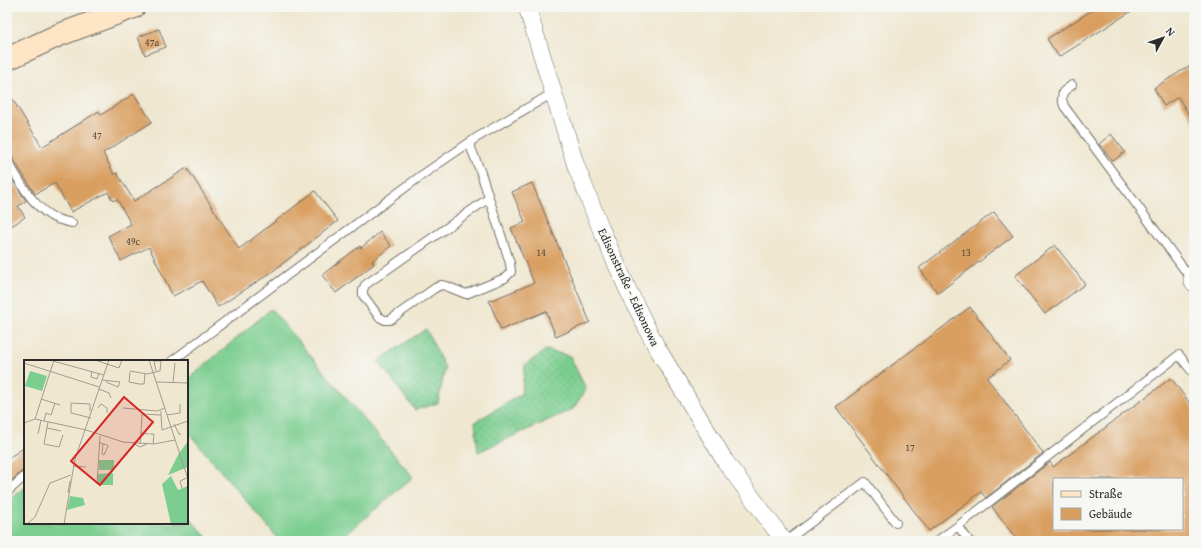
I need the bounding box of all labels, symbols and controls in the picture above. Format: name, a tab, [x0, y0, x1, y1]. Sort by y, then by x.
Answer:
north arrow	[1143, 18, 1183, 58]
text: N	[1162, 24, 1180, 40]
house number: 47a	[145, 35, 159, 50]
house number: 47	[92, 128, 102, 143]
street label: Edisonstraße - Edisonowa	[594, 225, 664, 349]
house number: 49c	[126, 234, 141, 249]
house number: 14	[536, 245, 546, 260]
house number: 13	[961, 245, 971, 260]
inset map	[24, 360, 188, 524]
house number: 17	[905, 440, 915, 455]
legend	[1053, 478, 1183, 530]
text: Straße	[1089, 485, 1123, 502]
text: Gebäude	[1089, 505, 1132, 522]

